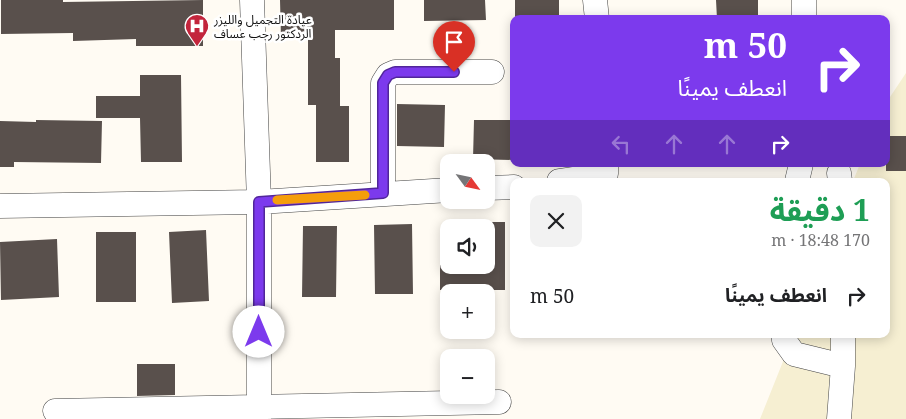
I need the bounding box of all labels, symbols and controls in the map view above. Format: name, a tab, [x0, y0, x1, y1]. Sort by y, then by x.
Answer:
place label: عيادة التجميل والليزر الردكتور رجب عساف	[213, 11, 312, 42]
hospital icon: عيادة التجميل والليزر الردكتور رجب عساف	[184, 13, 210, 47]
pin	[433, 21, 475, 72]
text: 50 m	[704, 21, 787, 68]
icon: arrive	[440, 28, 468, 56]
icon: right	[805, 35, 870, 100]
text: انعطف يمينًا	[677, 72, 787, 102]
icon: left	[607, 130, 635, 158]
icon: ahead	[660, 130, 688, 158]
icon: ahead	[713, 130, 741, 158]
icon: right	[766, 130, 794, 158]
north arrow	[440, 154, 495, 209]
map controls	[440, 154, 495, 404]
text: 1 دقيقة	[770, 189, 870, 230]
button: close	[530, 195, 582, 247]
button: sound	[440, 219, 495, 274]
text: 170 m · 18:48	[771, 229, 870, 251]
text: انعطف يمينًا	[725, 282, 827, 308]
icon: right	[842, 282, 870, 310]
text: 50 m	[530, 283, 574, 309]
button: +	[440, 284, 495, 339]
position arrow	[232, 305, 284, 357]
button: −	[440, 349, 495, 404]

